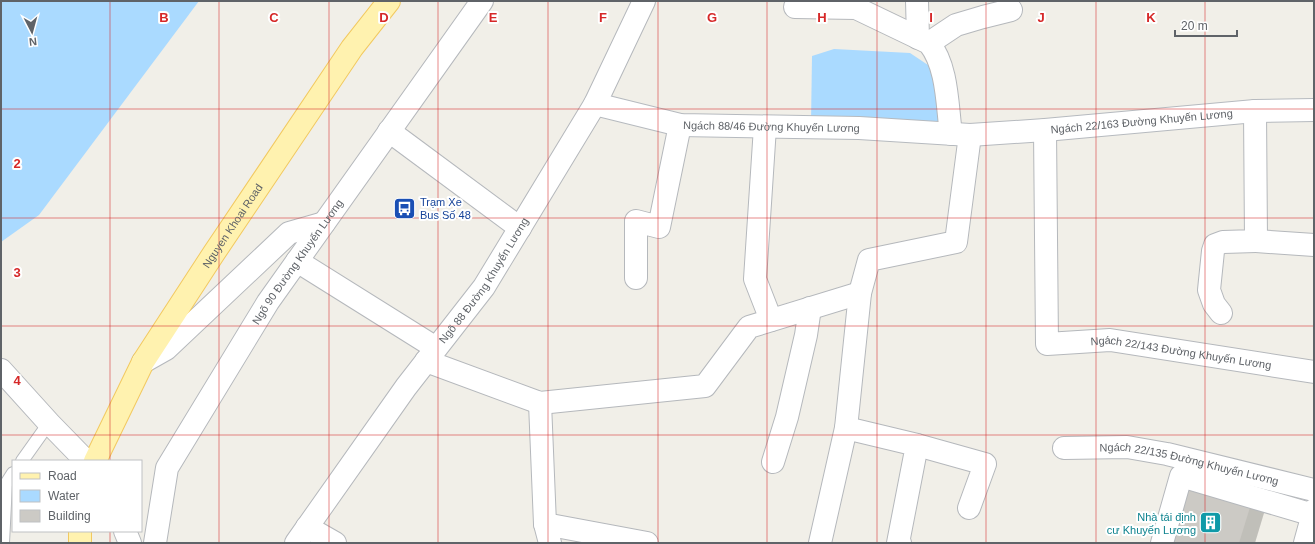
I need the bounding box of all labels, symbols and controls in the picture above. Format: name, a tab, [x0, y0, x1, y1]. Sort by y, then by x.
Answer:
text: B	[159, 10, 169, 25]
text: C	[269, 10, 279, 25]
text: D	[379, 10, 389, 25]
text: E	[489, 10, 498, 25]
text: F	[599, 10, 607, 25]
text: G	[707, 10, 717, 25]
text: H	[817, 10, 827, 25]
text: I	[929, 10, 933, 25]
text: J	[1037, 10, 1045, 25]
text: K	[1146, 10, 1156, 25]
north arrow	[12, 12, 52, 52]
scale bar	[1175, 12, 1237, 38]
text: 20 m	[1181, 19, 1208, 33]
text: N	[28, 36, 38, 48]
street label: Ngách 22/163 Đường Khuyến Lương	[1050, 107, 1233, 135]
street label: Ngách 88/46 Đường Khuyến Lương	[683, 119, 860, 134]
text: 2	[13, 156, 21, 171]
street label: Nguyen Khoai Road	[200, 181, 265, 270]
bus stop icon: Trạm Xe Bus Số 48	[392, 195, 418, 221]
place label: Trạm Xe Bus Số 48	[420, 196, 471, 221]
street label: Ngõ 90 Đường Khuyến Lương	[250, 197, 345, 327]
street label: Ngõ 88 Đường Khuyến Lương	[436, 215, 531, 346]
text: 3	[13, 265, 21, 280]
street label: Ngách 22/143 Đường Khuyến Lương	[1090, 334, 1272, 371]
text: 4	[13, 373, 21, 388]
street label: Ngách 22/135 Đường Khuyến Lương	[1099, 441, 1280, 487]
legend	[12, 460, 142, 532]
text: Road	[48, 469, 77, 483]
text: Water	[48, 489, 80, 503]
text: Building	[48, 509, 91, 523]
building icon: Nhà tái định cư Khuyến Lương	[1198, 510, 1224, 536]
place label: Nhà tái định cư Khuyến Lương	[1107, 511, 1196, 536]

